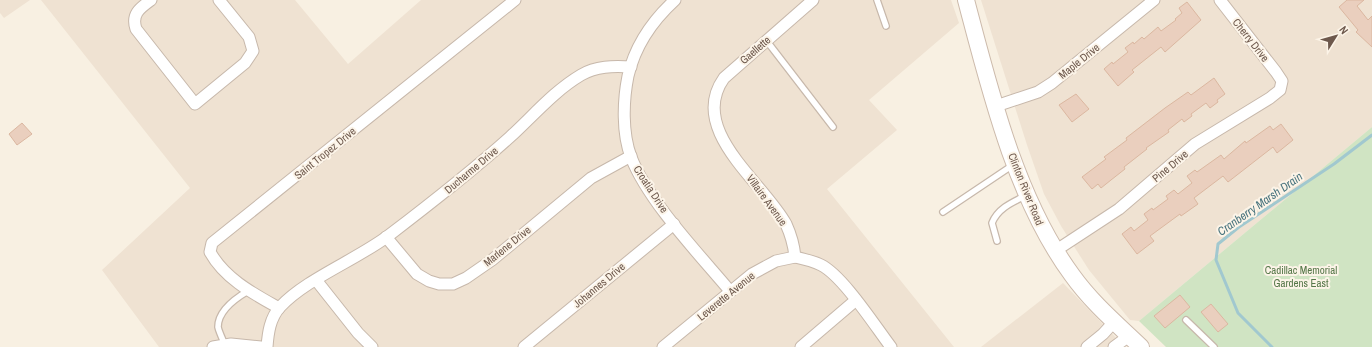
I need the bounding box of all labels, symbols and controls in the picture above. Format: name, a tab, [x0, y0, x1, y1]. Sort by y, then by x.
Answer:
street label: Cherry Drive	[1230, 16, 1272, 64]
north arrow	[1316, 16, 1356, 56]
text: N	[1336, 23, 1352, 37]
street label: Gaellette	[737, 33, 773, 67]
street label: Maple Drive	[1056, 40, 1102, 82]
street label: Saint Tropez Drive	[291, 124, 359, 182]
street label: Ducharme Drive	[441, 144, 501, 196]
street label: Pine Drive	[1149, 147, 1191, 185]
street label: Clinton River Road	[1005, 151, 1047, 227]
street label: Croatia Drive	[631, 163, 671, 215]
water label: Cranberry Marsh Drain	[1214, 169, 1306, 239]
street label: Villaire Avenue	[744, 171, 790, 229]
street label: Marlene Drive	[481, 223, 533, 269]
street label: Johannes Drive	[570, 259, 628, 311]
park label: Cadillac Memorial Gardens East	[1265, 263, 1337, 290]
street label: Leverette Avenue	[694, 269, 758, 323]

